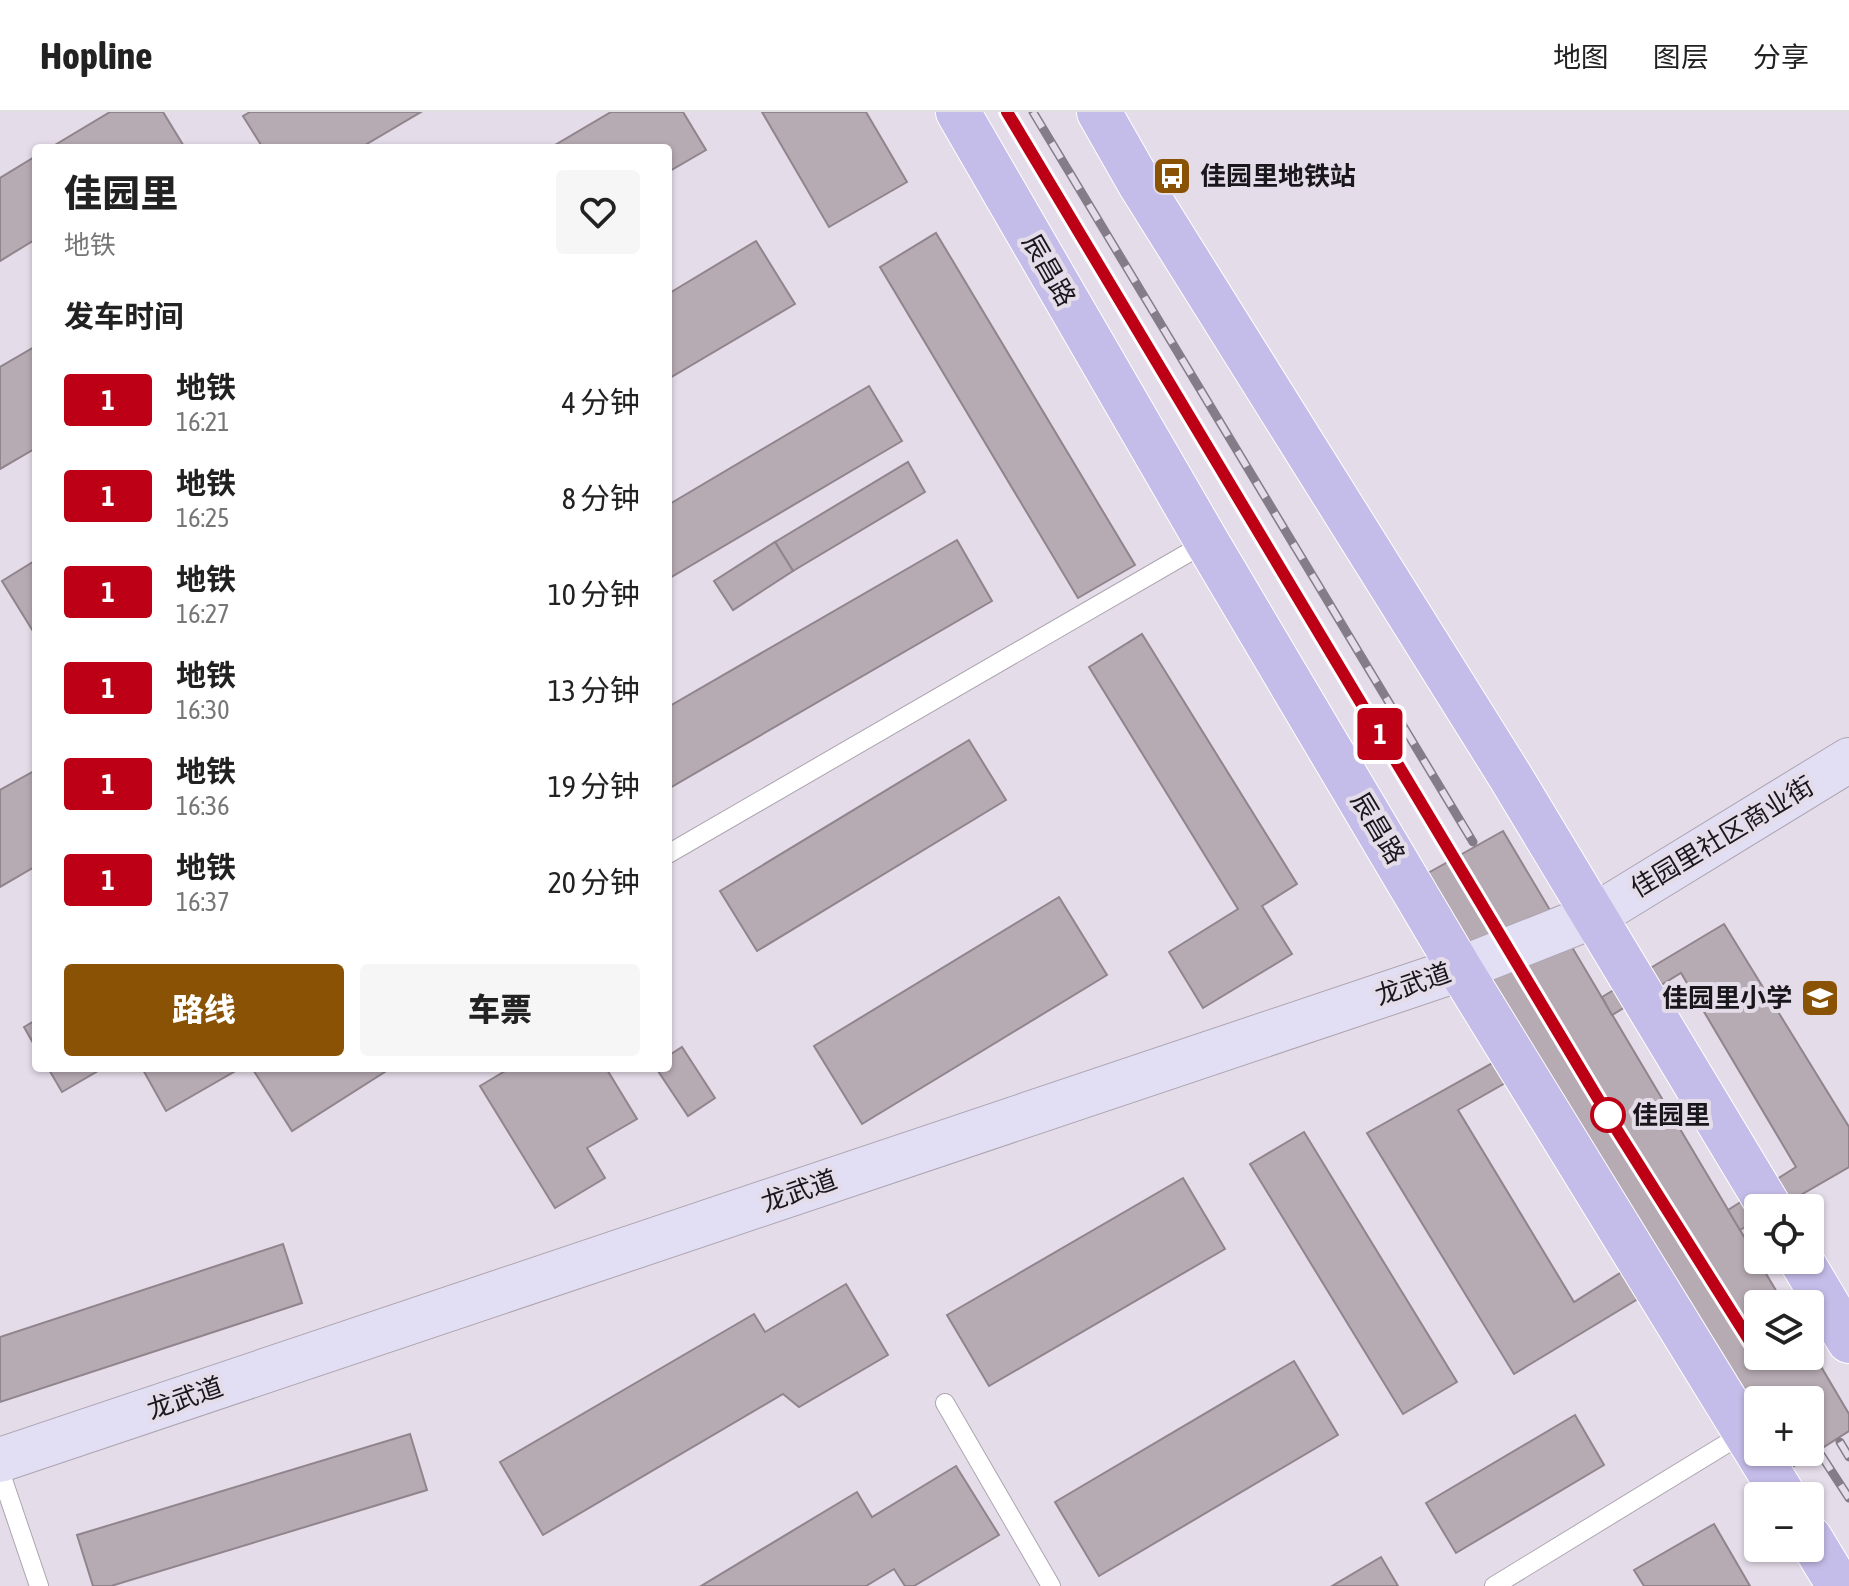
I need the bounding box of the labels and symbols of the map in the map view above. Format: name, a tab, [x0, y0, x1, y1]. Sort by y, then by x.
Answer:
bus stop icon: 佳园里地铁站	[1151, 155, 1193, 197]
place label: 佳园里地铁站	[1200, 161, 1356, 191]
street label: 辰昌路	[1017, 229, 1081, 311]
line badge: 1	[1354, 708, 1406, 760]
street label: 佳园里社区商业街	[1625, 771, 1819, 903]
street label: 辰昌路	[1345, 787, 1411, 869]
street label: 龙武道	[1371, 957, 1455, 1011]
school or university icon: 佳园里小学	[1799, 977, 1841, 1019]
place label: 佳园里小学	[1662, 983, 1792, 1013]
marker: 佳园里	[1591, 1098, 1625, 1132]
place label: 佳园里	[1632, 1100, 1710, 1130]
street label: 龙武道	[757, 1164, 841, 1218]
street label: 龙武道	[143, 1371, 227, 1425]

